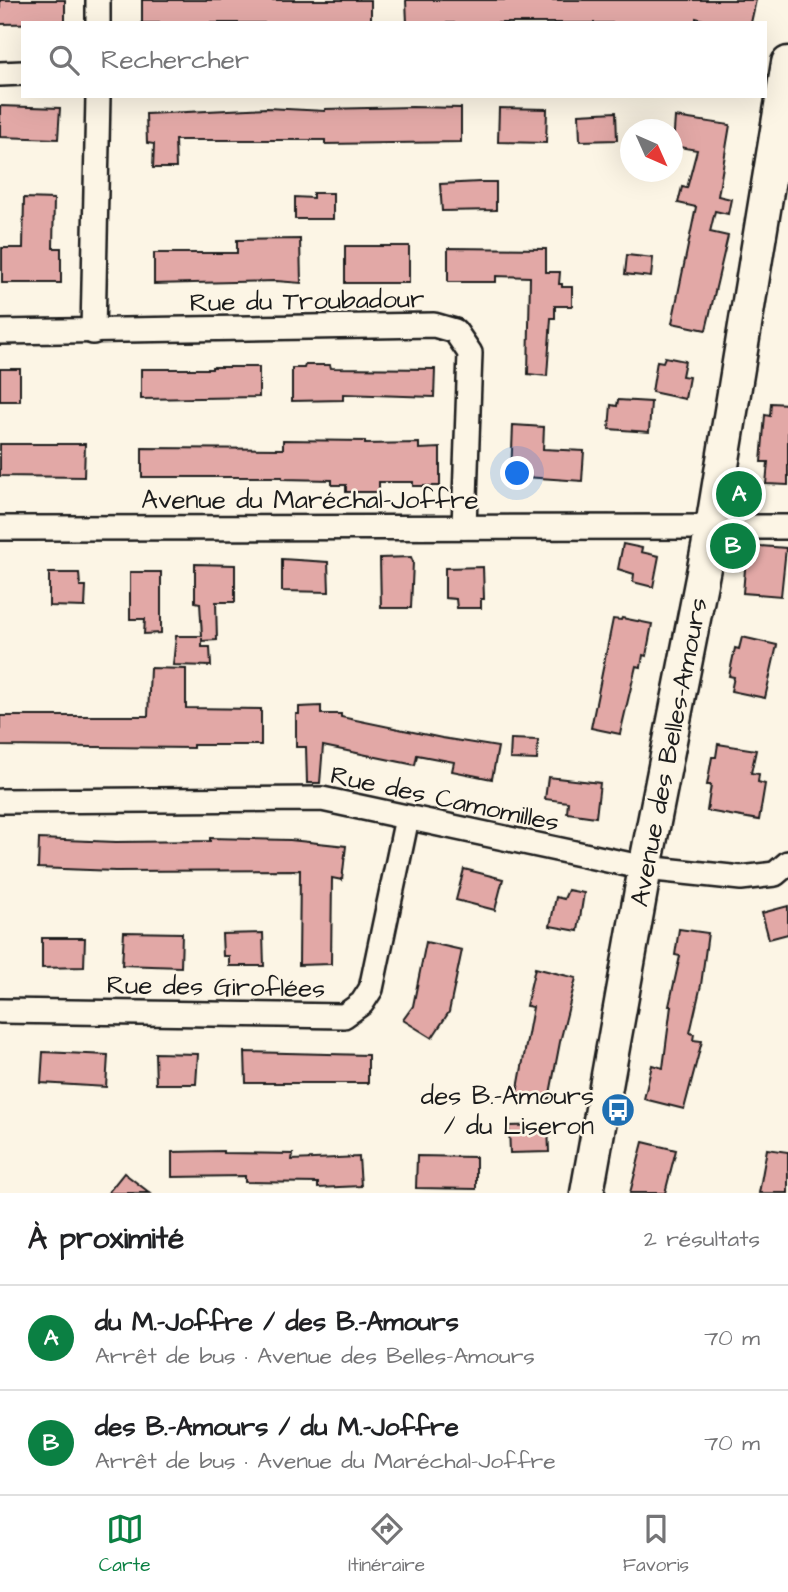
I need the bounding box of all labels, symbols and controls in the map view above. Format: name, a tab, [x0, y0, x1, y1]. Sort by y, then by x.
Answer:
search box	[21, 21, 767, 98]
icon: search	[45, 41, 83, 79]
text: Rechercher	[101, 42, 249, 78]
north arrow	[620, 119, 683, 182]
street label: Rue du Troubadour	[189, 281, 425, 321]
your location	[500, 456, 534, 490]
pin: A	[716, 468, 762, 520]
street label: Avenue du Maréchal-Joffre	[141, 482, 479, 518]
pin: B	[710, 520, 756, 572]
street label: Avenue des Belles-Amours	[621, 595, 717, 910]
street label: Rue des Camomilles	[327, 757, 563, 841]
street label: Rue des Giroflées	[106, 967, 326, 1007]
place label: des B.-Amours / du Liseron	[421, 1078, 594, 1144]
bus stop icon: des B.-Amours / du Liseron	[599, 1091, 637, 1129]
text: À proximité	[28, 1218, 184, 1260]
text: 2 résultats	[644, 1223, 760, 1255]
text: du M.-Joffre / des B.-Amours	[95, 1304, 459, 1340]
text: A	[44, 1322, 58, 1354]
text: 70 m	[704, 1322, 760, 1354]
text: Arrêt de bus · Avenue des Belles-Amours	[95, 1340, 535, 1372]
text: des B.-Amours / du M.-Joffre	[95, 1409, 459, 1445]
text: B	[43, 1427, 59, 1459]
text: 70 m	[704, 1427, 760, 1459]
text: Arrêt de bus · Avenue du Maréchal-Joffre	[95, 1445, 556, 1477]
tab: Carte	[99, 1510, 150, 1579]
tab: Itinéraire	[348, 1510, 425, 1579]
tab: Favoris	[623, 1510, 689, 1579]

